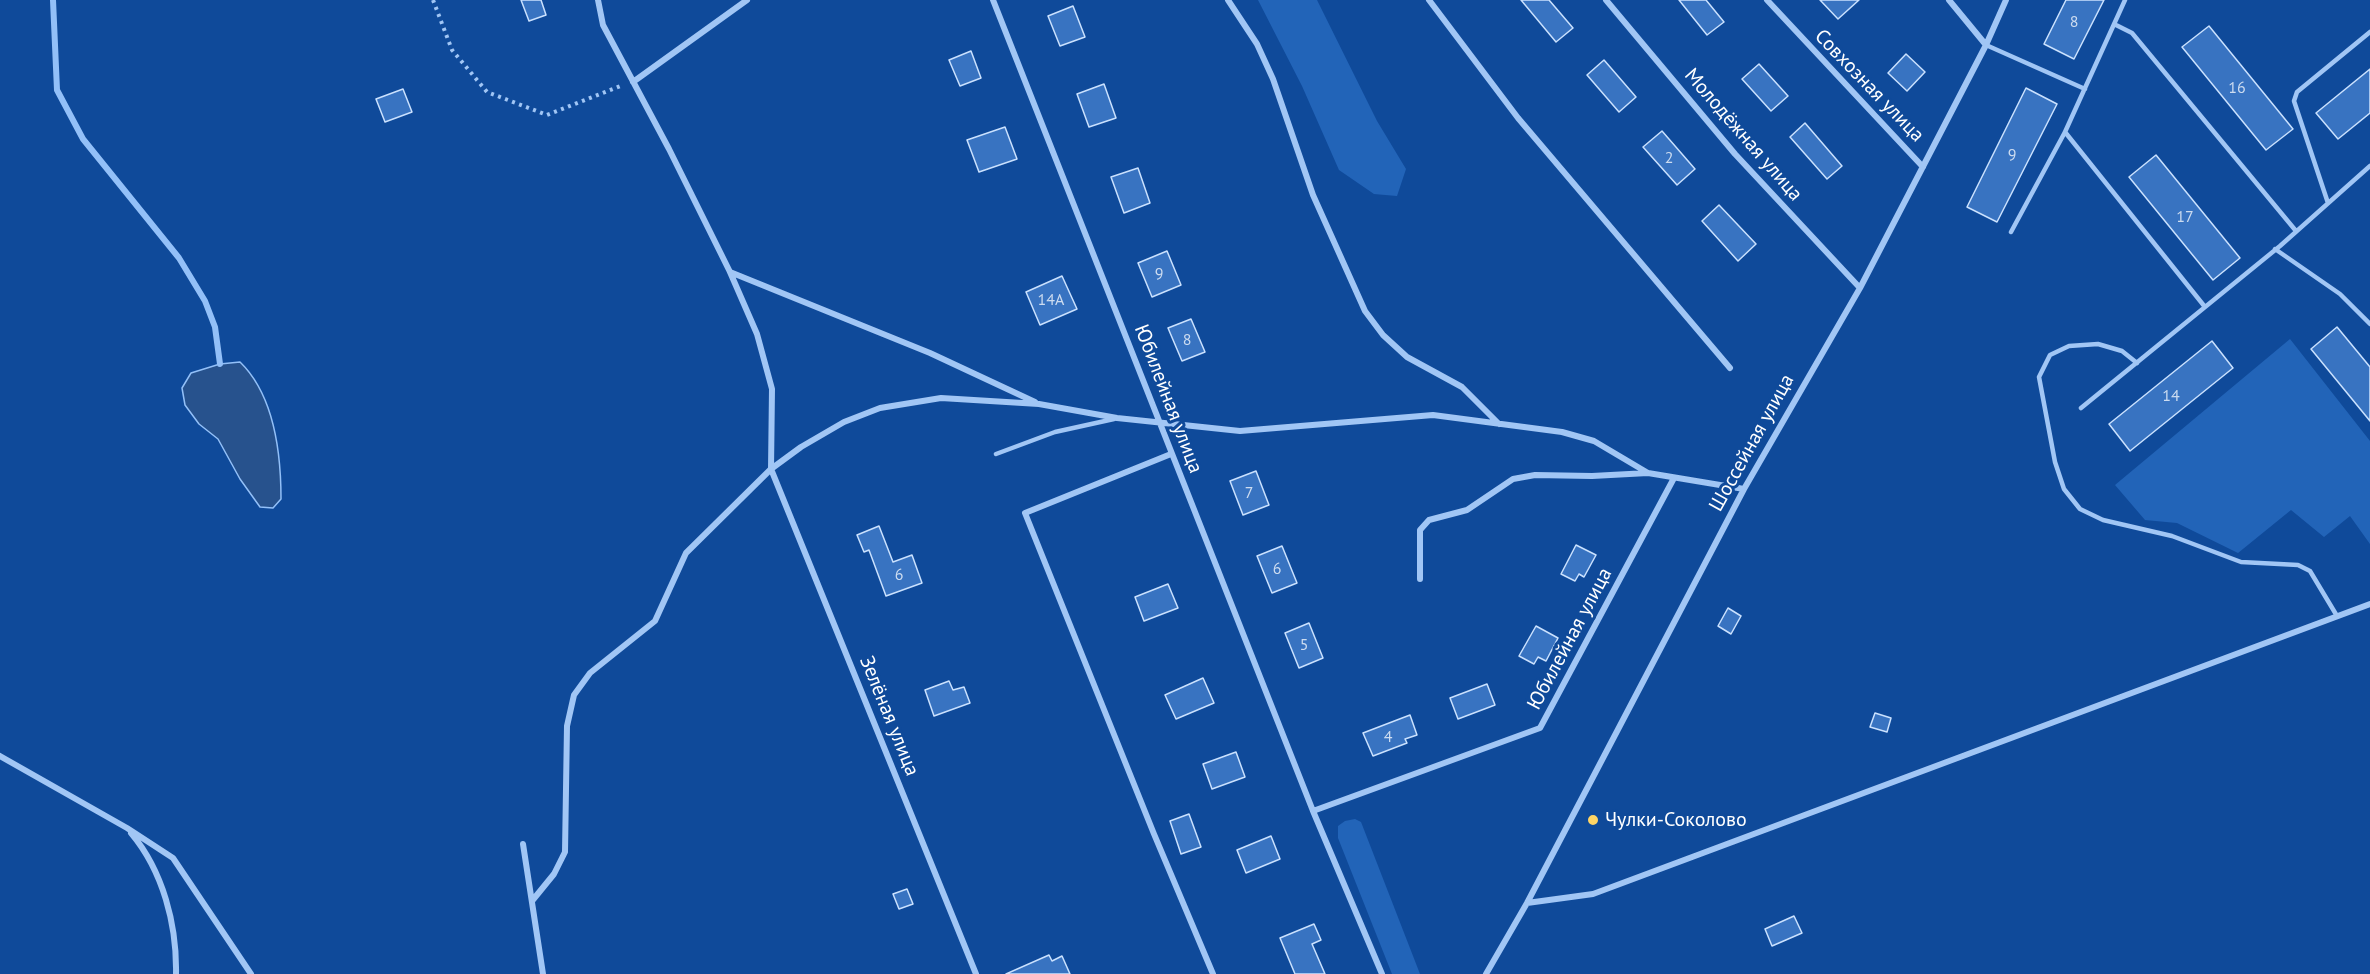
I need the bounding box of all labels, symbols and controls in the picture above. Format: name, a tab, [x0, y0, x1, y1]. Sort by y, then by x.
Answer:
house number: 8	[2070, 12, 2078, 32]
street label: Совхозная улица	[1809, 25, 1929, 147]
street label: Молодёжная улица	[1679, 64, 1807, 206]
house number: 16	[2228, 78, 2246, 98]
house number: 9	[2008, 145, 2016, 165]
house number: 2	[1665, 148, 1673, 168]
house number: 17	[2176, 207, 2194, 227]
house number: 9	[1155, 264, 1163, 284]
house number: 14А	[1038, 290, 1064, 310]
street label: Юбилейная улица	[1129, 321, 1207, 477]
house number: 8	[1183, 330, 1191, 350]
street label: Шоссейная улица	[1704, 370, 1800, 516]
house number: 14	[2162, 386, 2180, 406]
house number: 7	[1245, 483, 1253, 503]
house number: 6	[1273, 559, 1281, 579]
street label: Юбилейная улица	[1523, 564, 1617, 714]
house number: 6	[895, 565, 903, 585]
house number: 5	[1300, 635, 1308, 655]
street label: Зелёная улица	[854, 653, 924, 779]
house number: 4	[1384, 727, 1392, 747]
place label: Чулки-Соколово	[1605, 808, 1747, 832]
marker: Чулки-Соколово	[1586, 813, 1600, 827]

